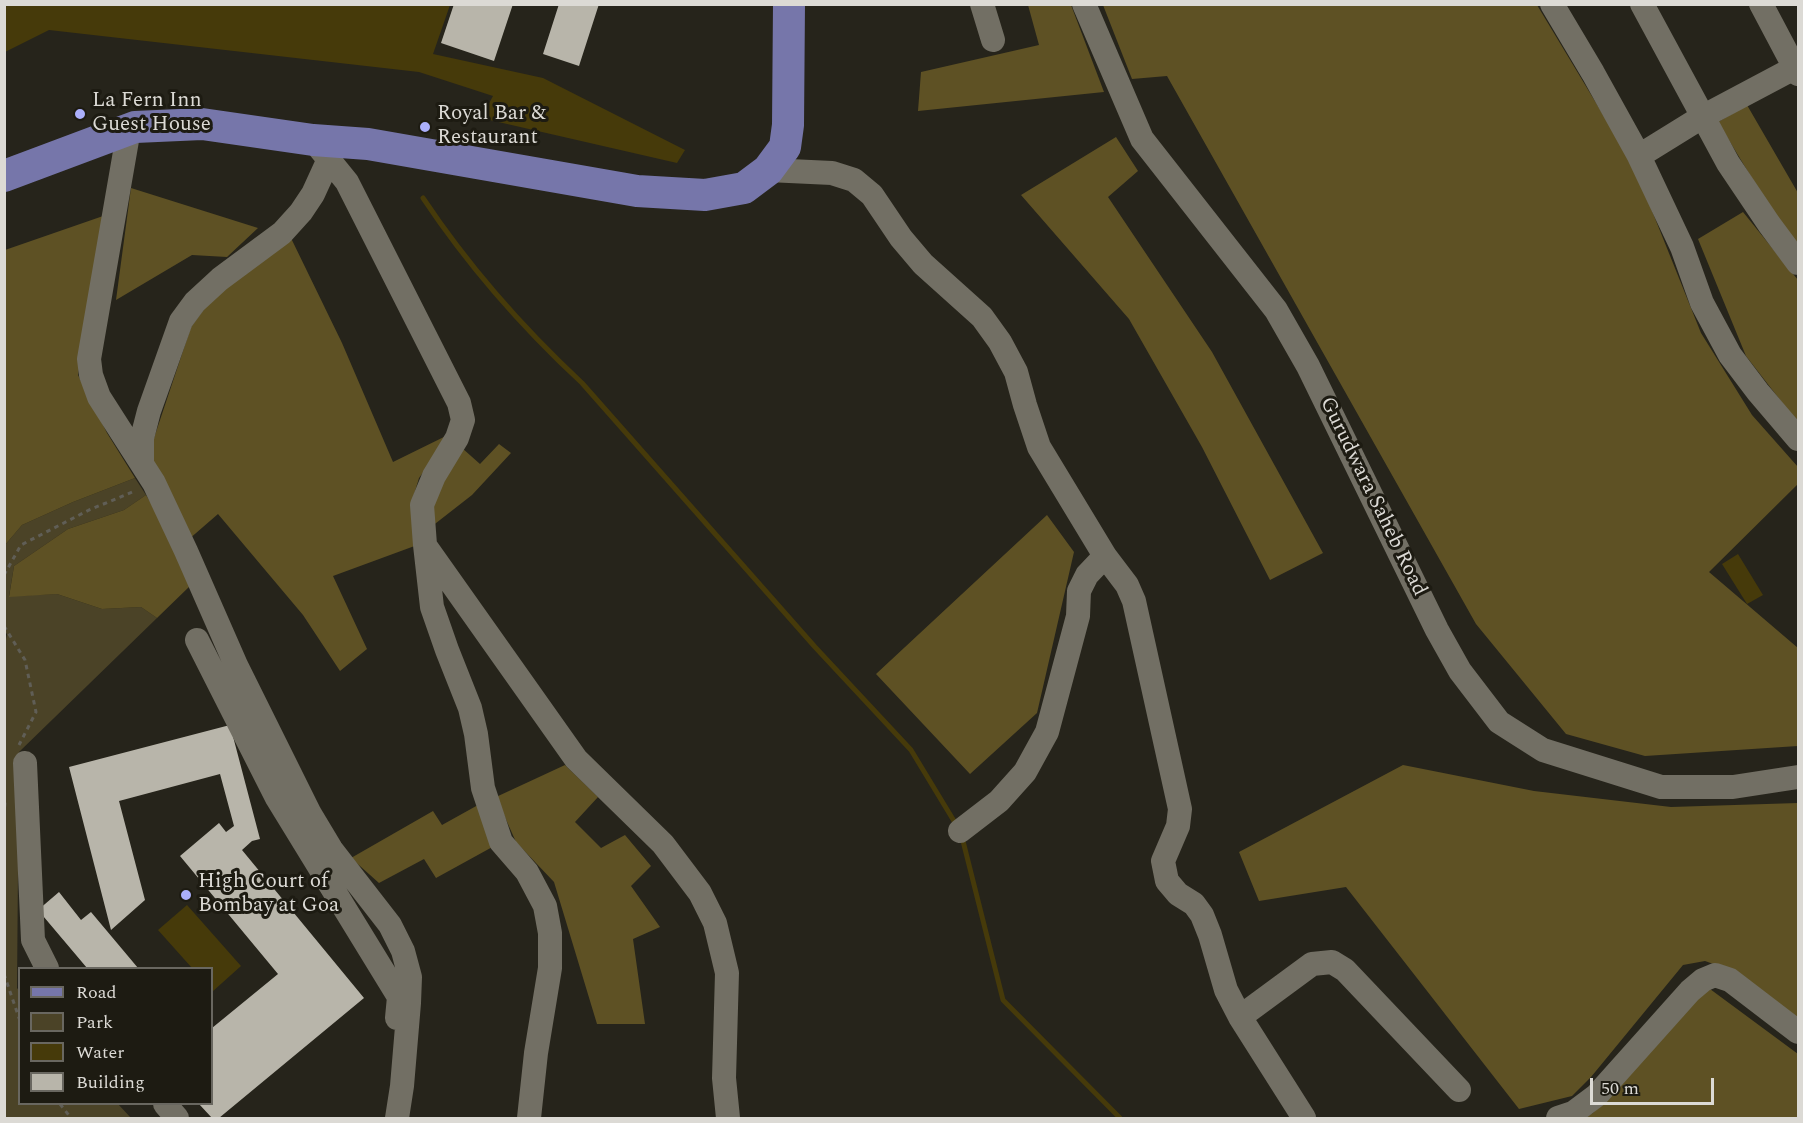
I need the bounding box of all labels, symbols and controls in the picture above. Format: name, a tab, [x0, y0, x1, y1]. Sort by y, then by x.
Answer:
place label: La Fern Inn Guest House	[92, 89, 211, 139]
place label: Royal Bar & Restaurant	[437, 102, 546, 152]
marker: La Fern Inn Guest House	[73, 107, 87, 121]
marker: Royal Bar & Restaurant	[418, 120, 432, 134]
street label: Gurudwara Saheb Road	[1313, 393, 1431, 601]
place label: High Court of Bombay at Goa	[198, 870, 339, 920]
marker: High Court of Bombay at Goa	[179, 888, 193, 902]
legend	[18, 967, 213, 1105]
text: Road	[76, 979, 117, 1006]
text: Park	[76, 1009, 113, 1036]
text: Water	[76, 1039, 124, 1066]
scale bar	[1593, 1066, 1718, 1104]
text: Building	[76, 1069, 145, 1096]
text: 50 m	[1601, 1075, 1639, 1102]

